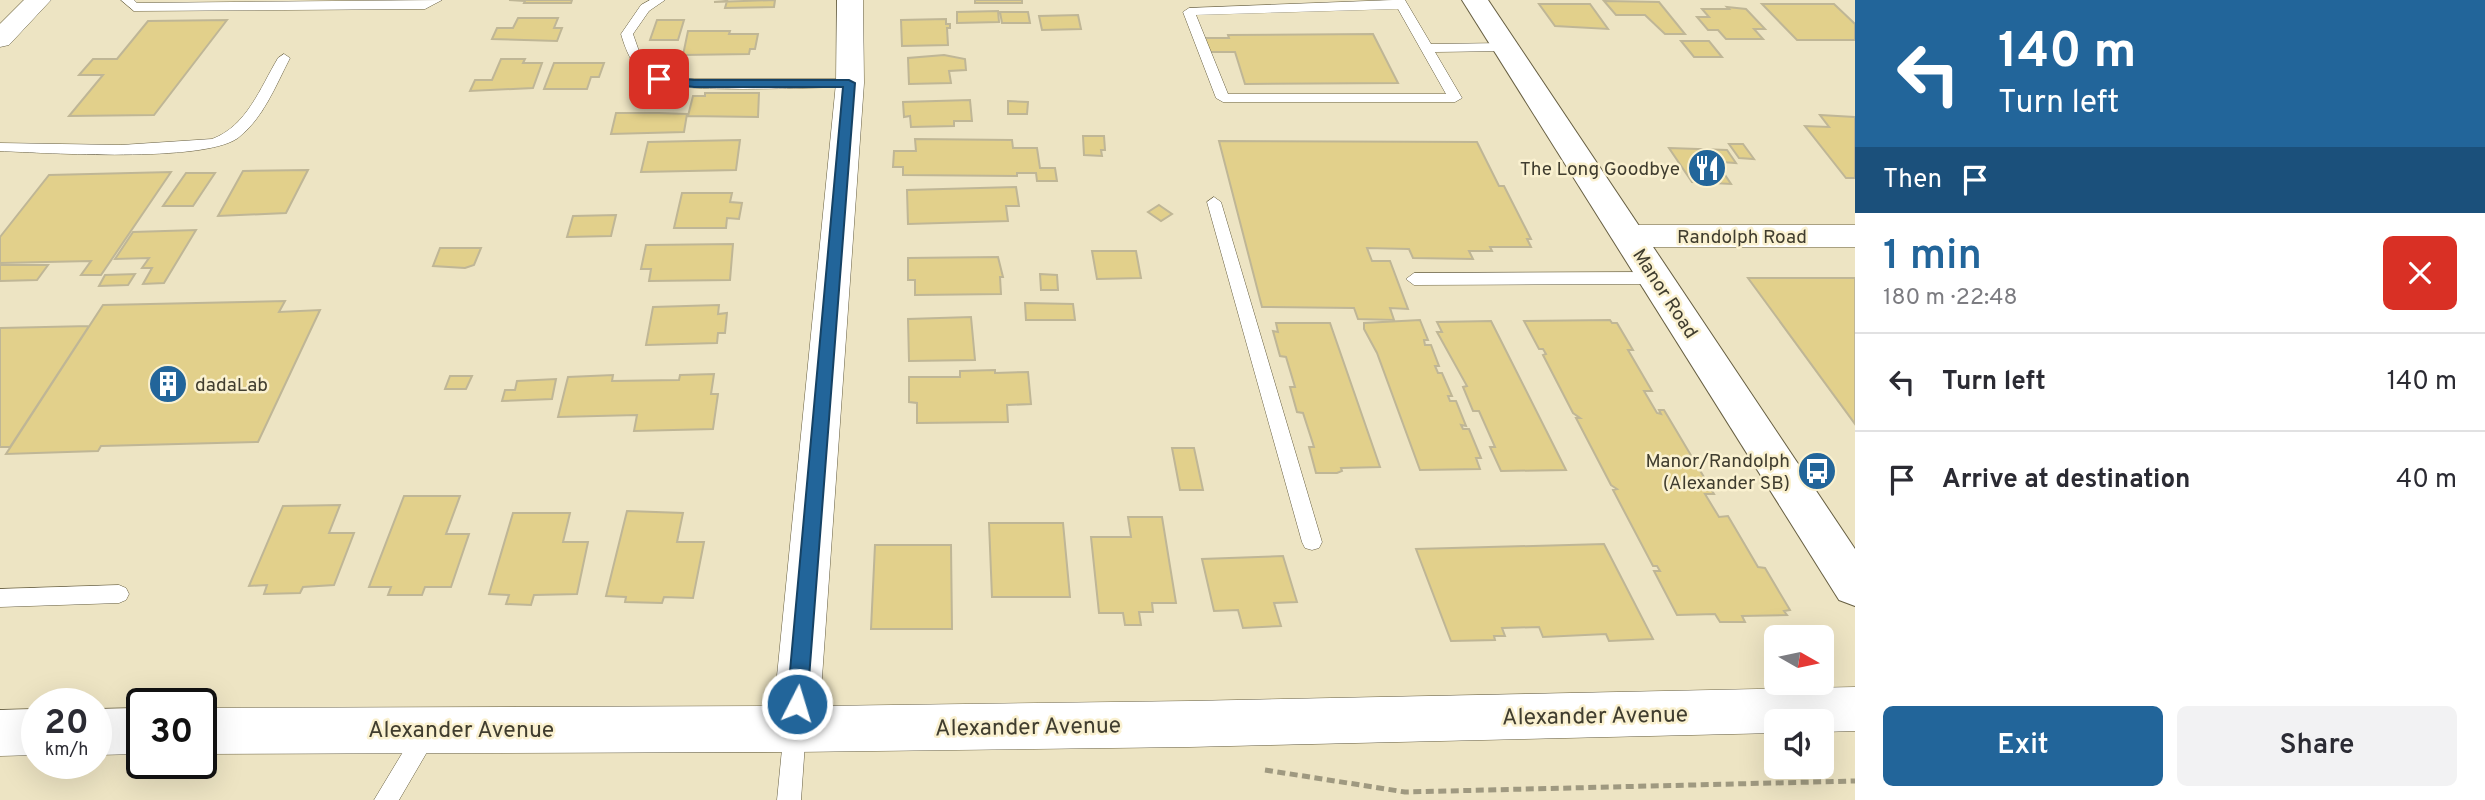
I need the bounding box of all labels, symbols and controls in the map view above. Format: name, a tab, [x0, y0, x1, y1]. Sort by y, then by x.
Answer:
text: 140 m	[1998, 23, 2137, 85]
icon: left	[1883, 28, 1974, 119]
pin	[629, 49, 689, 109]
icon: arrive	[640, 60, 678, 98]
text: Turn left	[1998, 84, 2119, 124]
restaurant icon: The Long Goodbye	[1686, 147, 1728, 189]
place label: The Long Goodbye	[1520, 158, 1680, 182]
icon: arrive	[1956, 161, 1994, 199]
text: Then	[1883, 164, 1942, 197]
street label: Randolph Road	[1677, 226, 1807, 250]
text: 1 min	[1883, 231, 1982, 284]
button: close	[2383, 236, 2457, 310]
street label: Manor Road	[1626, 245, 1702, 344]
text: 180 m · 22:48	[1883, 284, 2018, 313]
building icon: dadaLab	[147, 363, 189, 405]
icon: left	[1883, 363, 1921, 401]
text: Turn left	[1942, 366, 2046, 399]
text: 140 m	[2387, 366, 2457, 399]
place label: dadaLab	[195, 374, 268, 398]
place label: Manor/Randolph (Alexander SB)	[1646, 450, 1790, 496]
bus stop icon: Manor/Randolph (Alexander SB)	[1796, 450, 1838, 492]
icon: arrive	[1883, 461, 1921, 499]
text: Arrive at destination	[1942, 464, 2190, 497]
text: 40 m	[2396, 464, 2457, 497]
north arrow	[1764, 625, 1834, 695]
map controls	[1764, 625, 1834, 779]
position arrow	[760, 667, 834, 741]
speed limit sign: 30	[126, 688, 217, 779]
street label: Alexander Avenue	[1502, 701, 1688, 734]
text: 20	[44, 702, 89, 746]
button: Exit	[1883, 706, 2163, 786]
button: Share	[2177, 706, 2457, 786]
button: sound	[1764, 709, 1834, 779]
street label: Alexander Avenue	[935, 712, 1121, 745]
street label: Alexander Avenue	[368, 717, 554, 746]
text: km/h	[45, 739, 88, 762]

